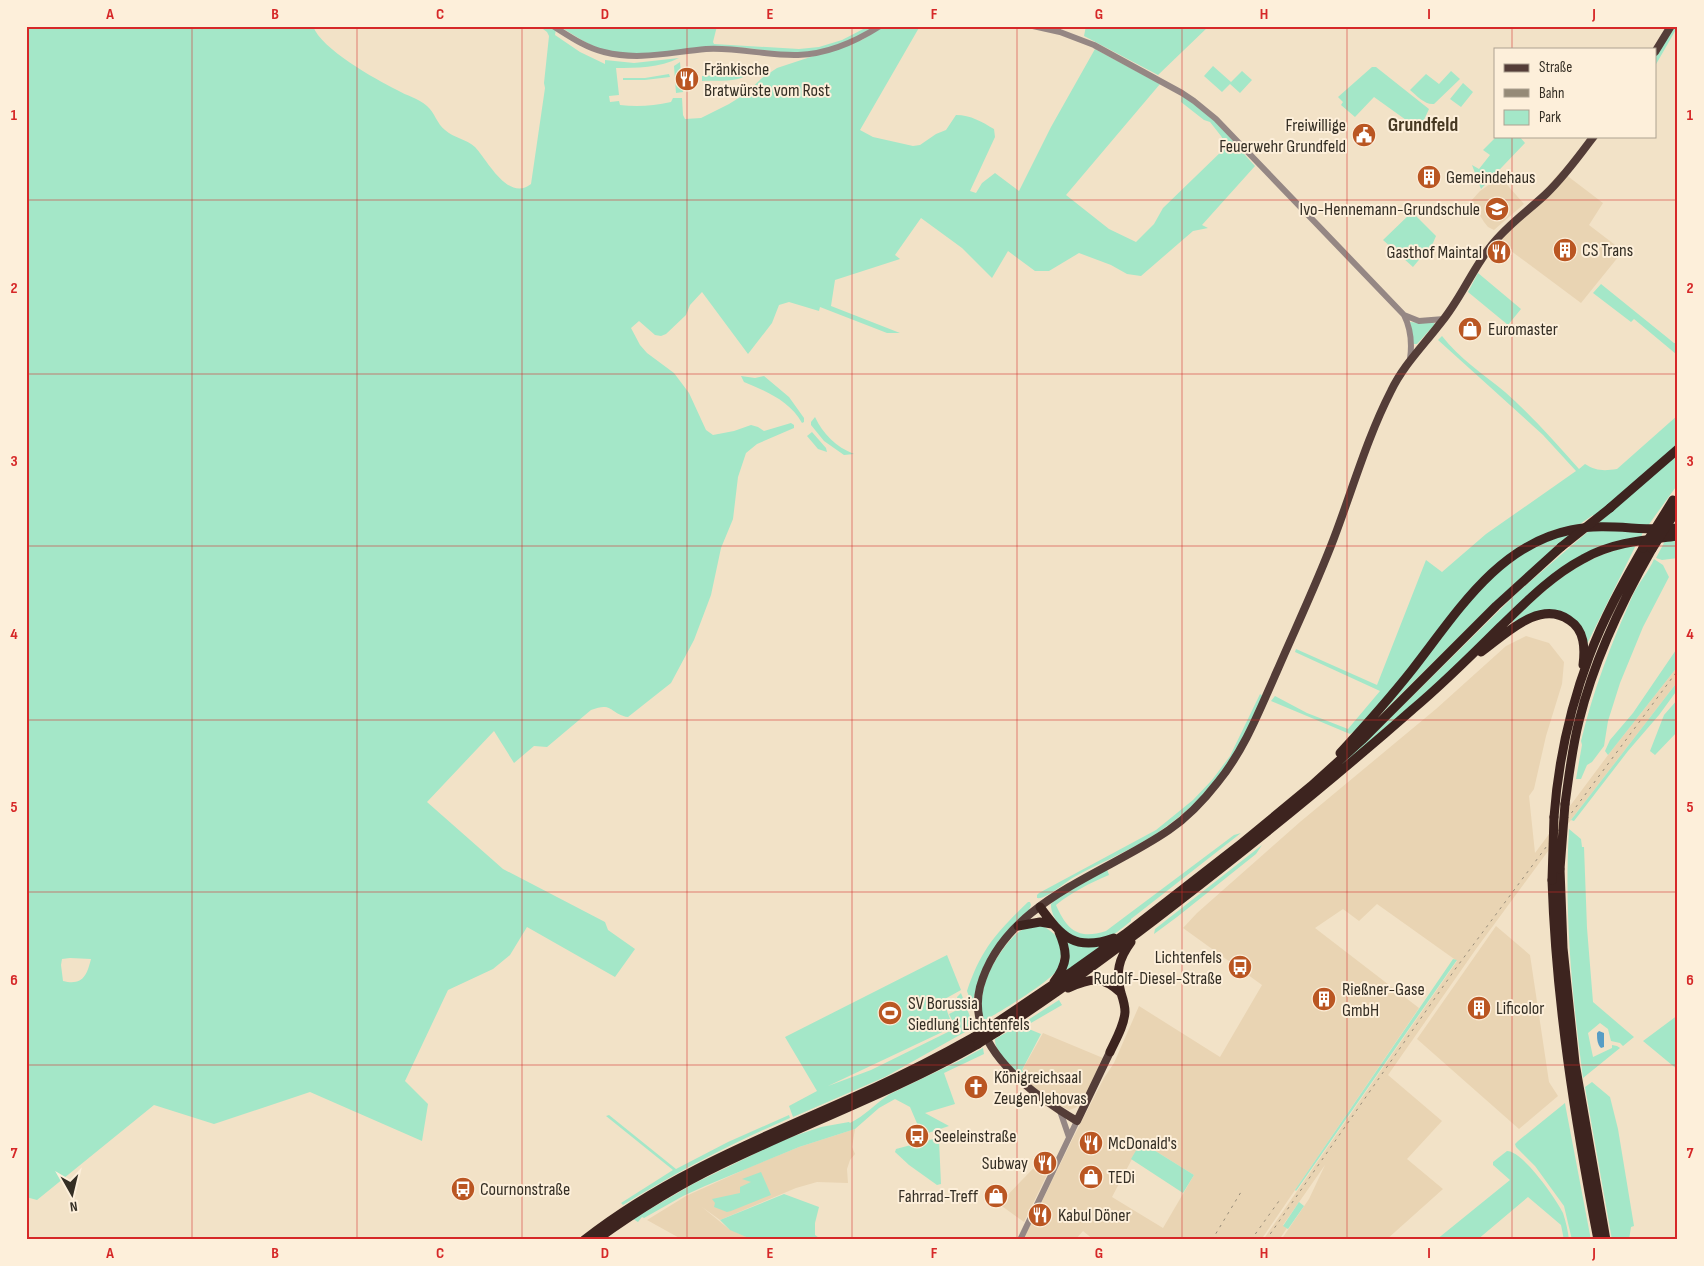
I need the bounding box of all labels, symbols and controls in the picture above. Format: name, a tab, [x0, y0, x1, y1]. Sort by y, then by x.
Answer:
text: A	[105, 5, 114, 24]
text: B	[271, 5, 279, 24]
text: C	[436, 5, 444, 24]
text: D	[601, 5, 609, 24]
text: E	[767, 5, 774, 24]
text: F	[931, 5, 938, 24]
text: G	[1095, 5, 1103, 24]
text: H	[1260, 5, 1268, 24]
text: I	[1427, 5, 1431, 24]
text: J	[1591, 5, 1596, 24]
legend	[1494, 48, 1656, 138]
text: Straße	[1539, 58, 1572, 77]
place label: Fränkische Bratwürste vom Rost	[704, 59, 830, 101]
restaurant icon: Fränkische Bratwürste vom Rost	[674, 66, 700, 92]
text: Bahn	[1539, 84, 1564, 103]
text: 1	[11, 106, 18, 125]
text: 1	[1687, 106, 1694, 125]
text: Park	[1539, 108, 1561, 127]
district label: Grundfeld	[1388, 113, 1458, 137]
place label: Freiwillige Feuerwehr Grundfeld	[1219, 115, 1346, 157]
public building icon: Freiwillige Feuerwehr Grundfeld	[1351, 122, 1377, 148]
building icon: Gemeindehaus	[1416, 164, 1442, 190]
place label: Gemeindehaus	[1446, 167, 1535, 188]
school or university icon: Ivo-Hennemann-Grundschule	[1484, 196, 1510, 222]
place label: Ivo-Hennemann-Grundschule	[1300, 199, 1480, 220]
building icon: CS Trans	[1552, 237, 1578, 263]
restaurant icon: Gasthof Maintal	[1486, 239, 1512, 265]
place label: CS Trans	[1582, 240, 1633, 261]
place label: Gasthof Maintal	[1387, 242, 1482, 263]
text: 2	[10, 279, 18, 298]
text: 2	[1686, 279, 1694, 298]
shop icon: Euromaster	[1457, 316, 1483, 342]
place label: Euromaster	[1488, 319, 1558, 340]
text: 3	[10, 452, 18, 471]
text: 3	[1686, 452, 1694, 471]
text: 4	[10, 625, 18, 644]
text: 4	[1686, 625, 1694, 644]
text: 5	[10, 798, 18, 817]
text: 5	[1686, 798, 1694, 817]
place label: Lichtenfels Rudolf-Diesel-Straße	[1093, 947, 1222, 989]
bus stop icon: Lichtenfels Rudolf-Diesel-Straße	[1227, 954, 1253, 980]
text: 6	[10, 971, 18, 990]
text: 6	[1686, 971, 1694, 990]
place label: Rießner-Gase GmbH	[1342, 979, 1425, 1021]
building icon: Rießner-Gase GmbH	[1311, 986, 1337, 1012]
place label: SV Borussia Siedlung Lichtenfels	[908, 993, 1030, 1035]
building icon: Lificolor	[1466, 995, 1492, 1021]
place label: Lificolor	[1496, 998, 1544, 1019]
sports icon: SV Borussia Siedlung Lichtenfels	[877, 1000, 903, 1026]
place label: Königreichsaal Zeugen Jehovas	[994, 1067, 1087, 1109]
church icon: Königreichsaal Zeugen Jehovas	[963, 1074, 989, 1100]
bus stop icon: Seeleinstraße	[904, 1123, 930, 1149]
place label: Seeleinstraße	[934, 1126, 1016, 1147]
restaurant icon: McDonald's	[1078, 1130, 1104, 1156]
place label: McDonald's	[1108, 1133, 1177, 1154]
text: 7	[11, 1144, 18, 1163]
text: 7	[1687, 1144, 1694, 1163]
restaurant icon: Subway	[1032, 1150, 1058, 1176]
place label: Subway	[982, 1153, 1028, 1174]
shop icon: TEDi	[1078, 1164, 1104, 1190]
place label: TEDi	[1108, 1167, 1135, 1188]
north arrow	[48, 1168, 98, 1218]
bus stop icon: Cournonstraße	[450, 1176, 476, 1202]
place label: Cournonstraße	[480, 1179, 570, 1200]
shop icon: Fahrrad-Treff	[983, 1183, 1009, 1209]
place label: Fahrrad-Treff	[898, 1186, 979, 1207]
text: N	[69, 1197, 79, 1215]
restaurant icon: Kabul Döner	[1027, 1202, 1053, 1228]
place label: Kabul Döner	[1058, 1205, 1131, 1226]
text: A	[105, 1244, 114, 1263]
text: B	[271, 1244, 279, 1263]
text: C	[436, 1244, 444, 1263]
text: D	[601, 1244, 609, 1263]
text: E	[767, 1244, 774, 1263]
text: F	[931, 1244, 938, 1263]
text: G	[1095, 1244, 1103, 1263]
text: H	[1260, 1244, 1268, 1263]
text: I	[1427, 1244, 1431, 1263]
text: J	[1591, 1244, 1596, 1263]

